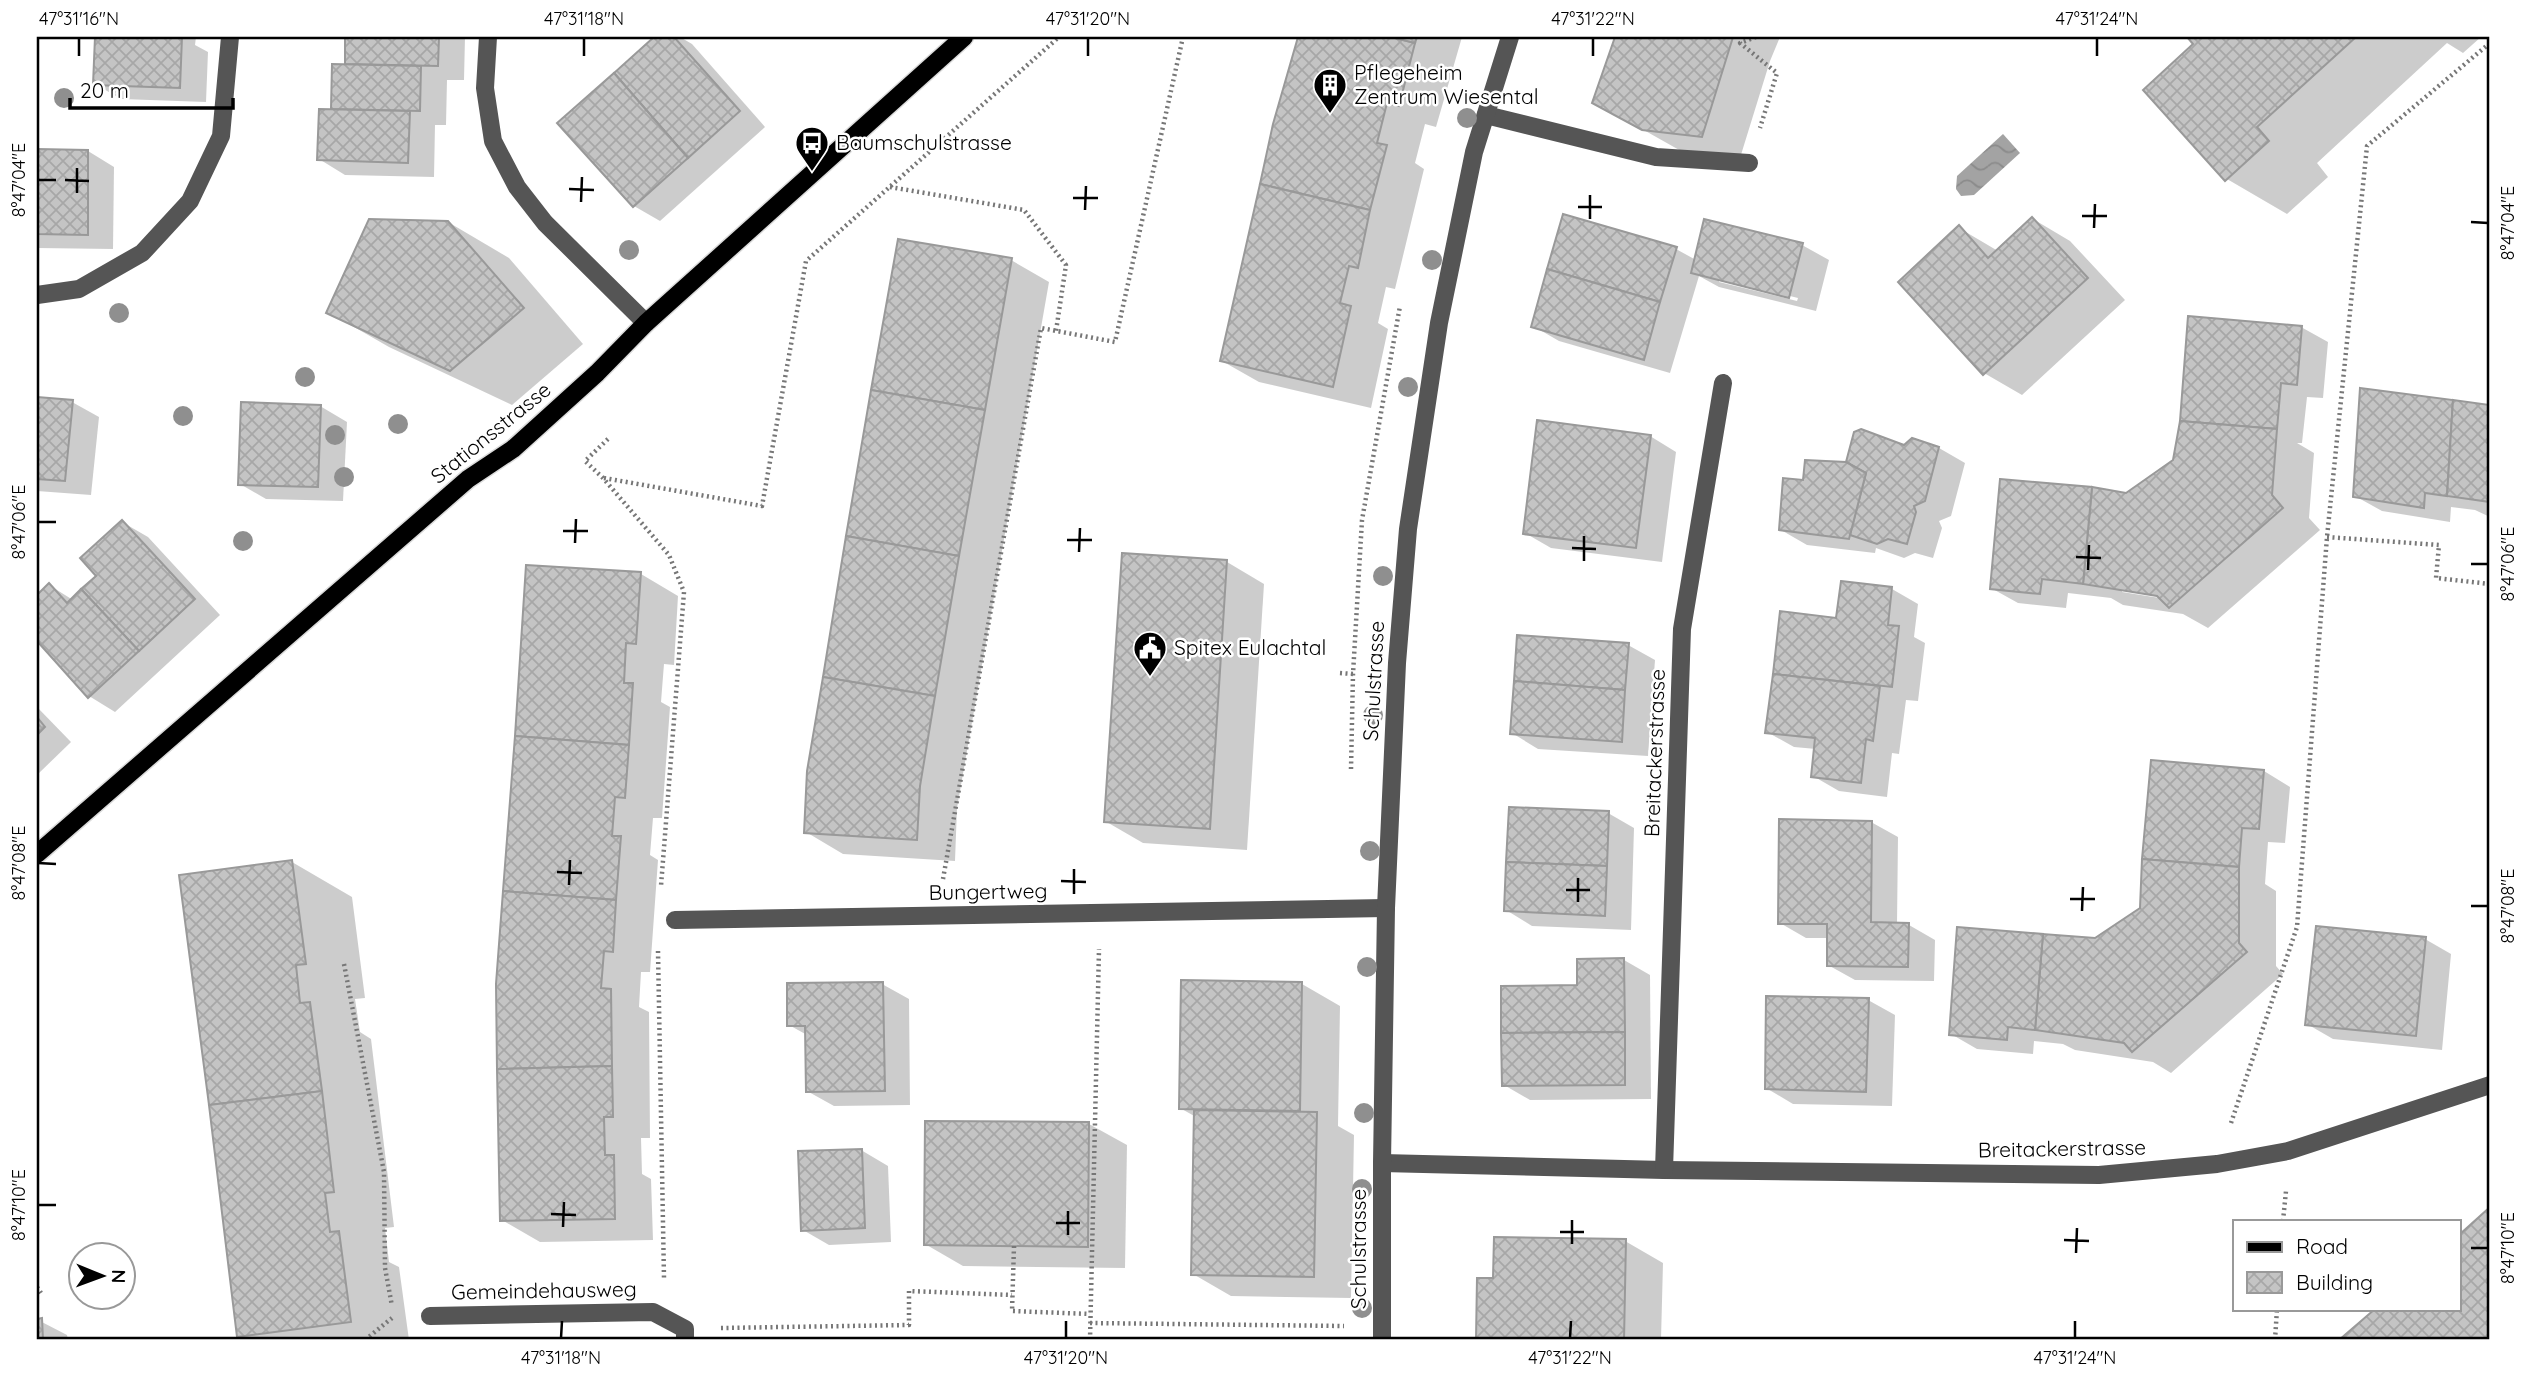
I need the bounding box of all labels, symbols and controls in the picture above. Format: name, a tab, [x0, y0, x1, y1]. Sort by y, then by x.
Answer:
text: 47°31'16"N	[39, 7, 119, 30]
text: 47°31'18"N	[544, 7, 624, 30]
text: 47°31'20"N	[1046, 7, 1130, 30]
text: 47°31'22"N	[1551, 7, 1635, 30]
text: 47°31'24"N	[2056, 7, 2138, 30]
place label: Pflegeheim Zentrum Wiesental	[1354, 59, 1539, 109]
scale bar	[70, 66, 233, 110]
building icon: Pflegeheim Zentrum Wiesental	[1311, 66, 1349, 115]
text: 20 m	[80, 77, 129, 103]
bus stop icon: Baumschulstrasse	[793, 124, 831, 173]
place label: Baumschulstrasse	[836, 129, 1012, 155]
text: 8°47'04"E	[7, 143, 30, 217]
text: 8°47'04"E	[2496, 186, 2519, 260]
street label: Stationsstrasse	[425, 376, 556, 489]
text: 8°47'06"E	[7, 485, 30, 559]
text: 8°47'06"E	[2496, 527, 2519, 601]
street label: Schulstrasse	[1357, 620, 1389, 742]
public building icon: Spitex Eulachtal	[1131, 629, 1169, 678]
place label: Spitex Eulachtal	[1174, 634, 1326, 660]
street label: Breitackerstrasse	[1638, 668, 1670, 837]
text: 8°47'08"E	[7, 826, 30, 900]
text: 8°47'08"E	[2496, 869, 2519, 943]
street label: Bungertweg	[928, 877, 1048, 905]
street label: Breitackerstrasse	[1978, 1134, 2146, 1162]
text: 8°47'10"E	[7, 1169, 30, 1241]
street label: Schulstrasse	[1345, 1189, 1371, 1309]
text: 8°47'10"E	[2496, 1212, 2519, 1284]
legend	[2233, 1220, 2460, 1310]
text: Road	[2296, 1233, 2348, 1259]
north arrow	[66, 1240, 136, 1310]
text: N	[107, 1269, 131, 1283]
text: Building	[2296, 1269, 2373, 1295]
street label: Gemeindehausweg	[451, 1275, 637, 1305]
text: 47°31'18"N	[521, 1346, 601, 1369]
text: 47°31'20"N	[1024, 1346, 1108, 1369]
text: 47°31'22"N	[1528, 1346, 1612, 1369]
text: 47°31'24"N	[2034, 1346, 2116, 1369]

